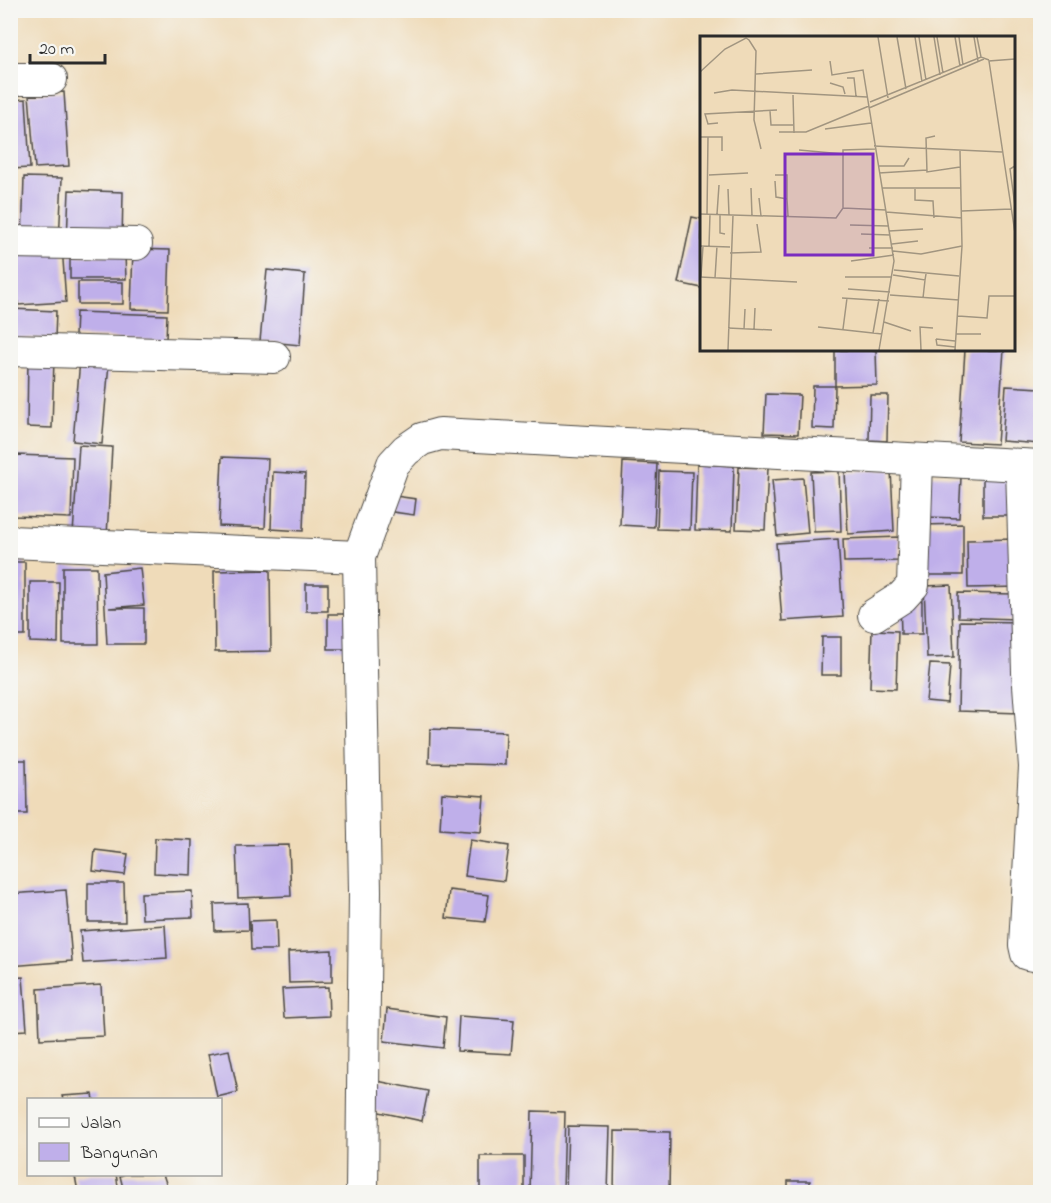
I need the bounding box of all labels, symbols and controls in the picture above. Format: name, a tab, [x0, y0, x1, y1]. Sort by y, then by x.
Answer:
scale bar	[30, 27, 105, 65]
inset map	[700, 36, 1015, 351]
text: 20 m	[39, 37, 74, 63]
legend	[27, 1098, 222, 1176]
text: Jalan	[81, 1111, 121, 1137]
text: Bangunan	[80, 1141, 158, 1168]

